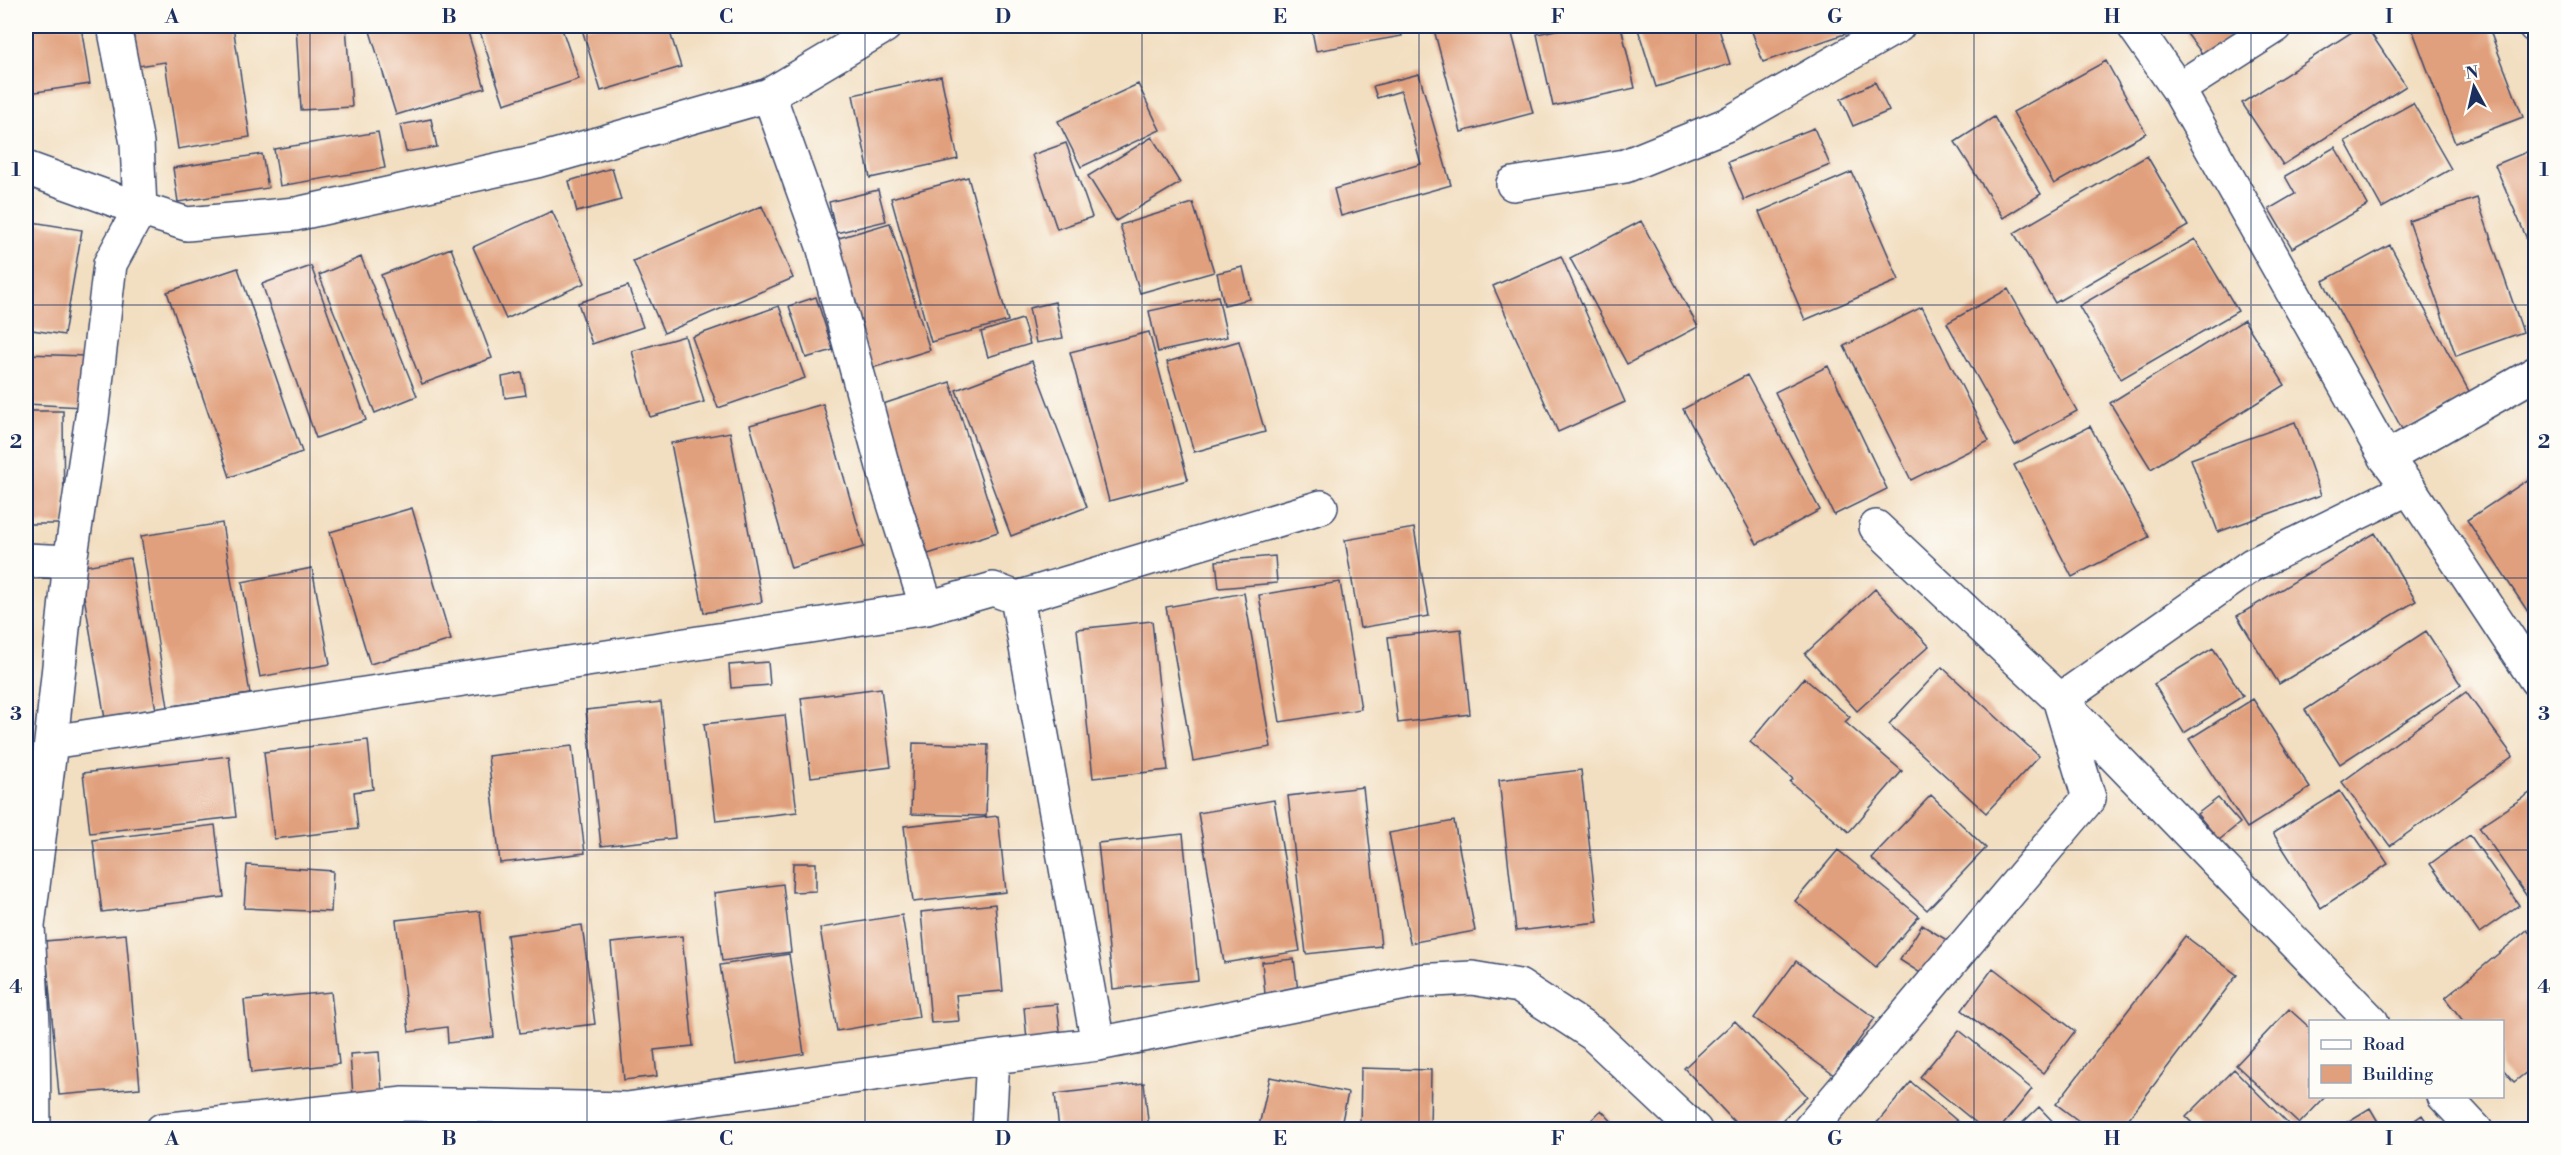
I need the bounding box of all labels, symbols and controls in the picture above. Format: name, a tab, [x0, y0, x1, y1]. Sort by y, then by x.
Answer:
text: A	[164, 5, 180, 30]
text: B	[441, 5, 457, 30]
text: C	[719, 5, 733, 30]
text: D	[995, 5, 1011, 30]
text: E	[1273, 5, 1287, 30]
text: F	[1551, 5, 1565, 30]
text: G	[1827, 5, 1843, 30]
text: H	[2104, 5, 2121, 30]
text: I	[2385, 5, 2393, 30]
north arrow	[2444, 57, 2504, 117]
text: N	[2464, 62, 2480, 84]
text: 1	[11, 158, 21, 183]
text: 1	[2539, 158, 2549, 183]
text: 2	[10, 430, 22, 455]
text: 2	[2538, 430, 2550, 455]
text: 3	[10, 702, 22, 727]
text: 3	[2538, 702, 2550, 727]
text: 4	[9, 975, 23, 1000]
text: 4	[2537, 975, 2551, 1000]
legend	[2309, 1020, 2504, 1098]
text: Road	[2363, 1033, 2406, 1056]
text: Building	[2362, 1063, 2434, 1086]
text: A	[164, 1127, 180, 1152]
text: B	[441, 1127, 457, 1152]
text: C	[719, 1127, 733, 1152]
text: D	[995, 1127, 1011, 1152]
text: E	[1273, 1127, 1287, 1152]
text: F	[1551, 1127, 1565, 1152]
text: G	[1827, 1127, 1843, 1152]
text: H	[2104, 1127, 2121, 1152]
text: I	[2385, 1127, 2393, 1152]

